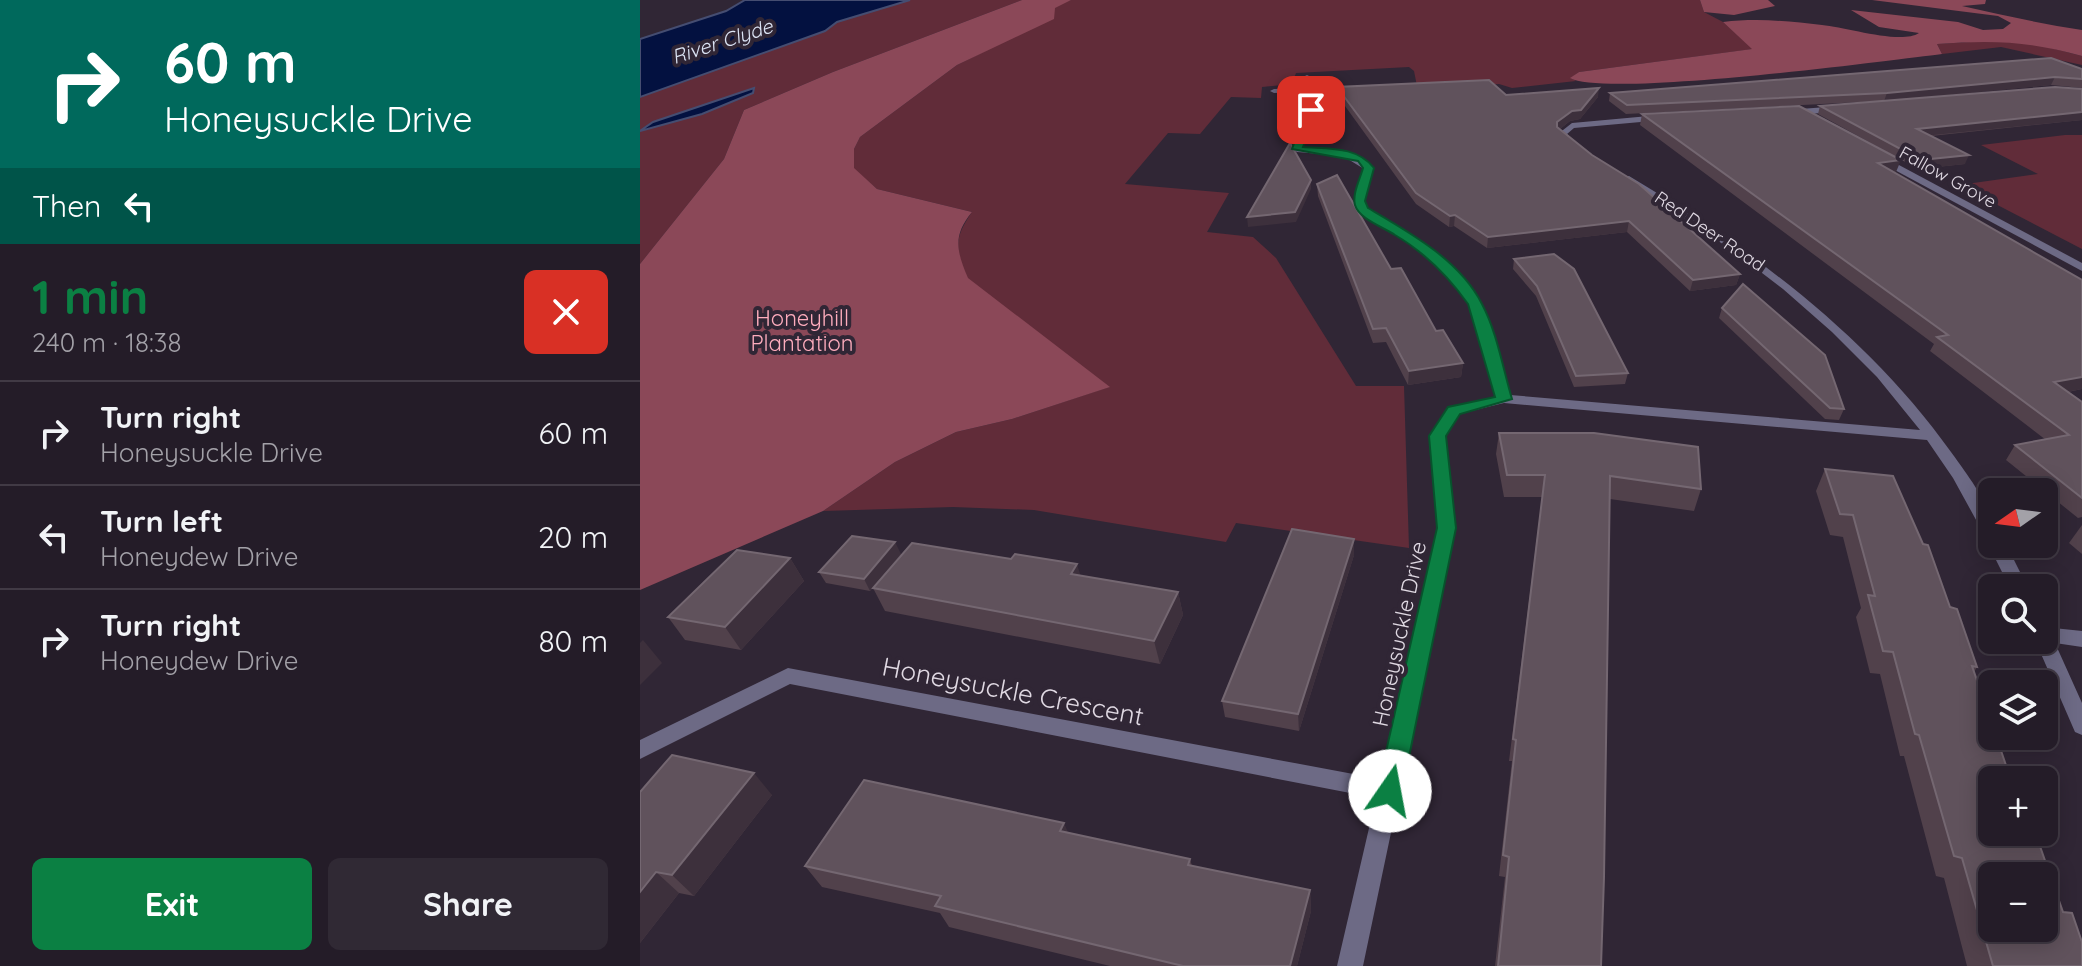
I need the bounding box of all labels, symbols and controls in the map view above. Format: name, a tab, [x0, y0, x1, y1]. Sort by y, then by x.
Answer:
water label: River Clyde	[668, 13, 776, 69]
text: 60 m	[164, 27, 297, 97]
icon: right	[32, 32, 136, 136]
pin	[1277, 76, 1345, 144]
icon: arrive	[1289, 88, 1333, 132]
text: Honeysuckle Drive	[164, 96, 473, 141]
street label: Fallow Grove	[1895, 141, 2001, 213]
icon: left	[117, 184, 161, 228]
street label: Red Deer Road	[1651, 186, 1769, 276]
text: Then	[32, 187, 101, 225]
text: 1 min	[32, 266, 148, 326]
button: close	[524, 270, 608, 354]
park label: Honeyhill Plantation	[750, 304, 854, 357]
text: 240 m · 18:38	[32, 326, 181, 359]
text: Turn right	[100, 398, 241, 436]
icon: right	[32, 411, 76, 455]
text: 60 m	[538, 414, 608, 452]
text: Honeysuckle Drive	[100, 436, 323, 469]
north arrow	[1978, 478, 2058, 558]
map controls	[1978, 478, 2058, 942]
text: Turn left	[100, 502, 223, 540]
icon: left	[32, 515, 76, 559]
text: 20 m	[538, 518, 608, 556]
street label: Honeysuckle Drive	[1366, 539, 1432, 729]
text: Honeydew Drive	[100, 540, 298, 573]
button: search	[1978, 574, 2058, 654]
text: Turn right	[100, 606, 241, 644]
icon: right	[32, 619, 76, 663]
text: 80 m	[538, 622, 608, 660]
text: Honeydew Drive	[100, 644, 298, 677]
street label: Honeysuckle Crescent	[880, 649, 1146, 733]
button: layers	[1978, 670, 2058, 750]
position arrow	[1348, 749, 1432, 833]
button: +	[1978, 766, 2058, 846]
button: Exit	[32, 858, 312, 950]
button: Share	[328, 858, 608, 950]
button: −	[1978, 862, 2058, 942]

